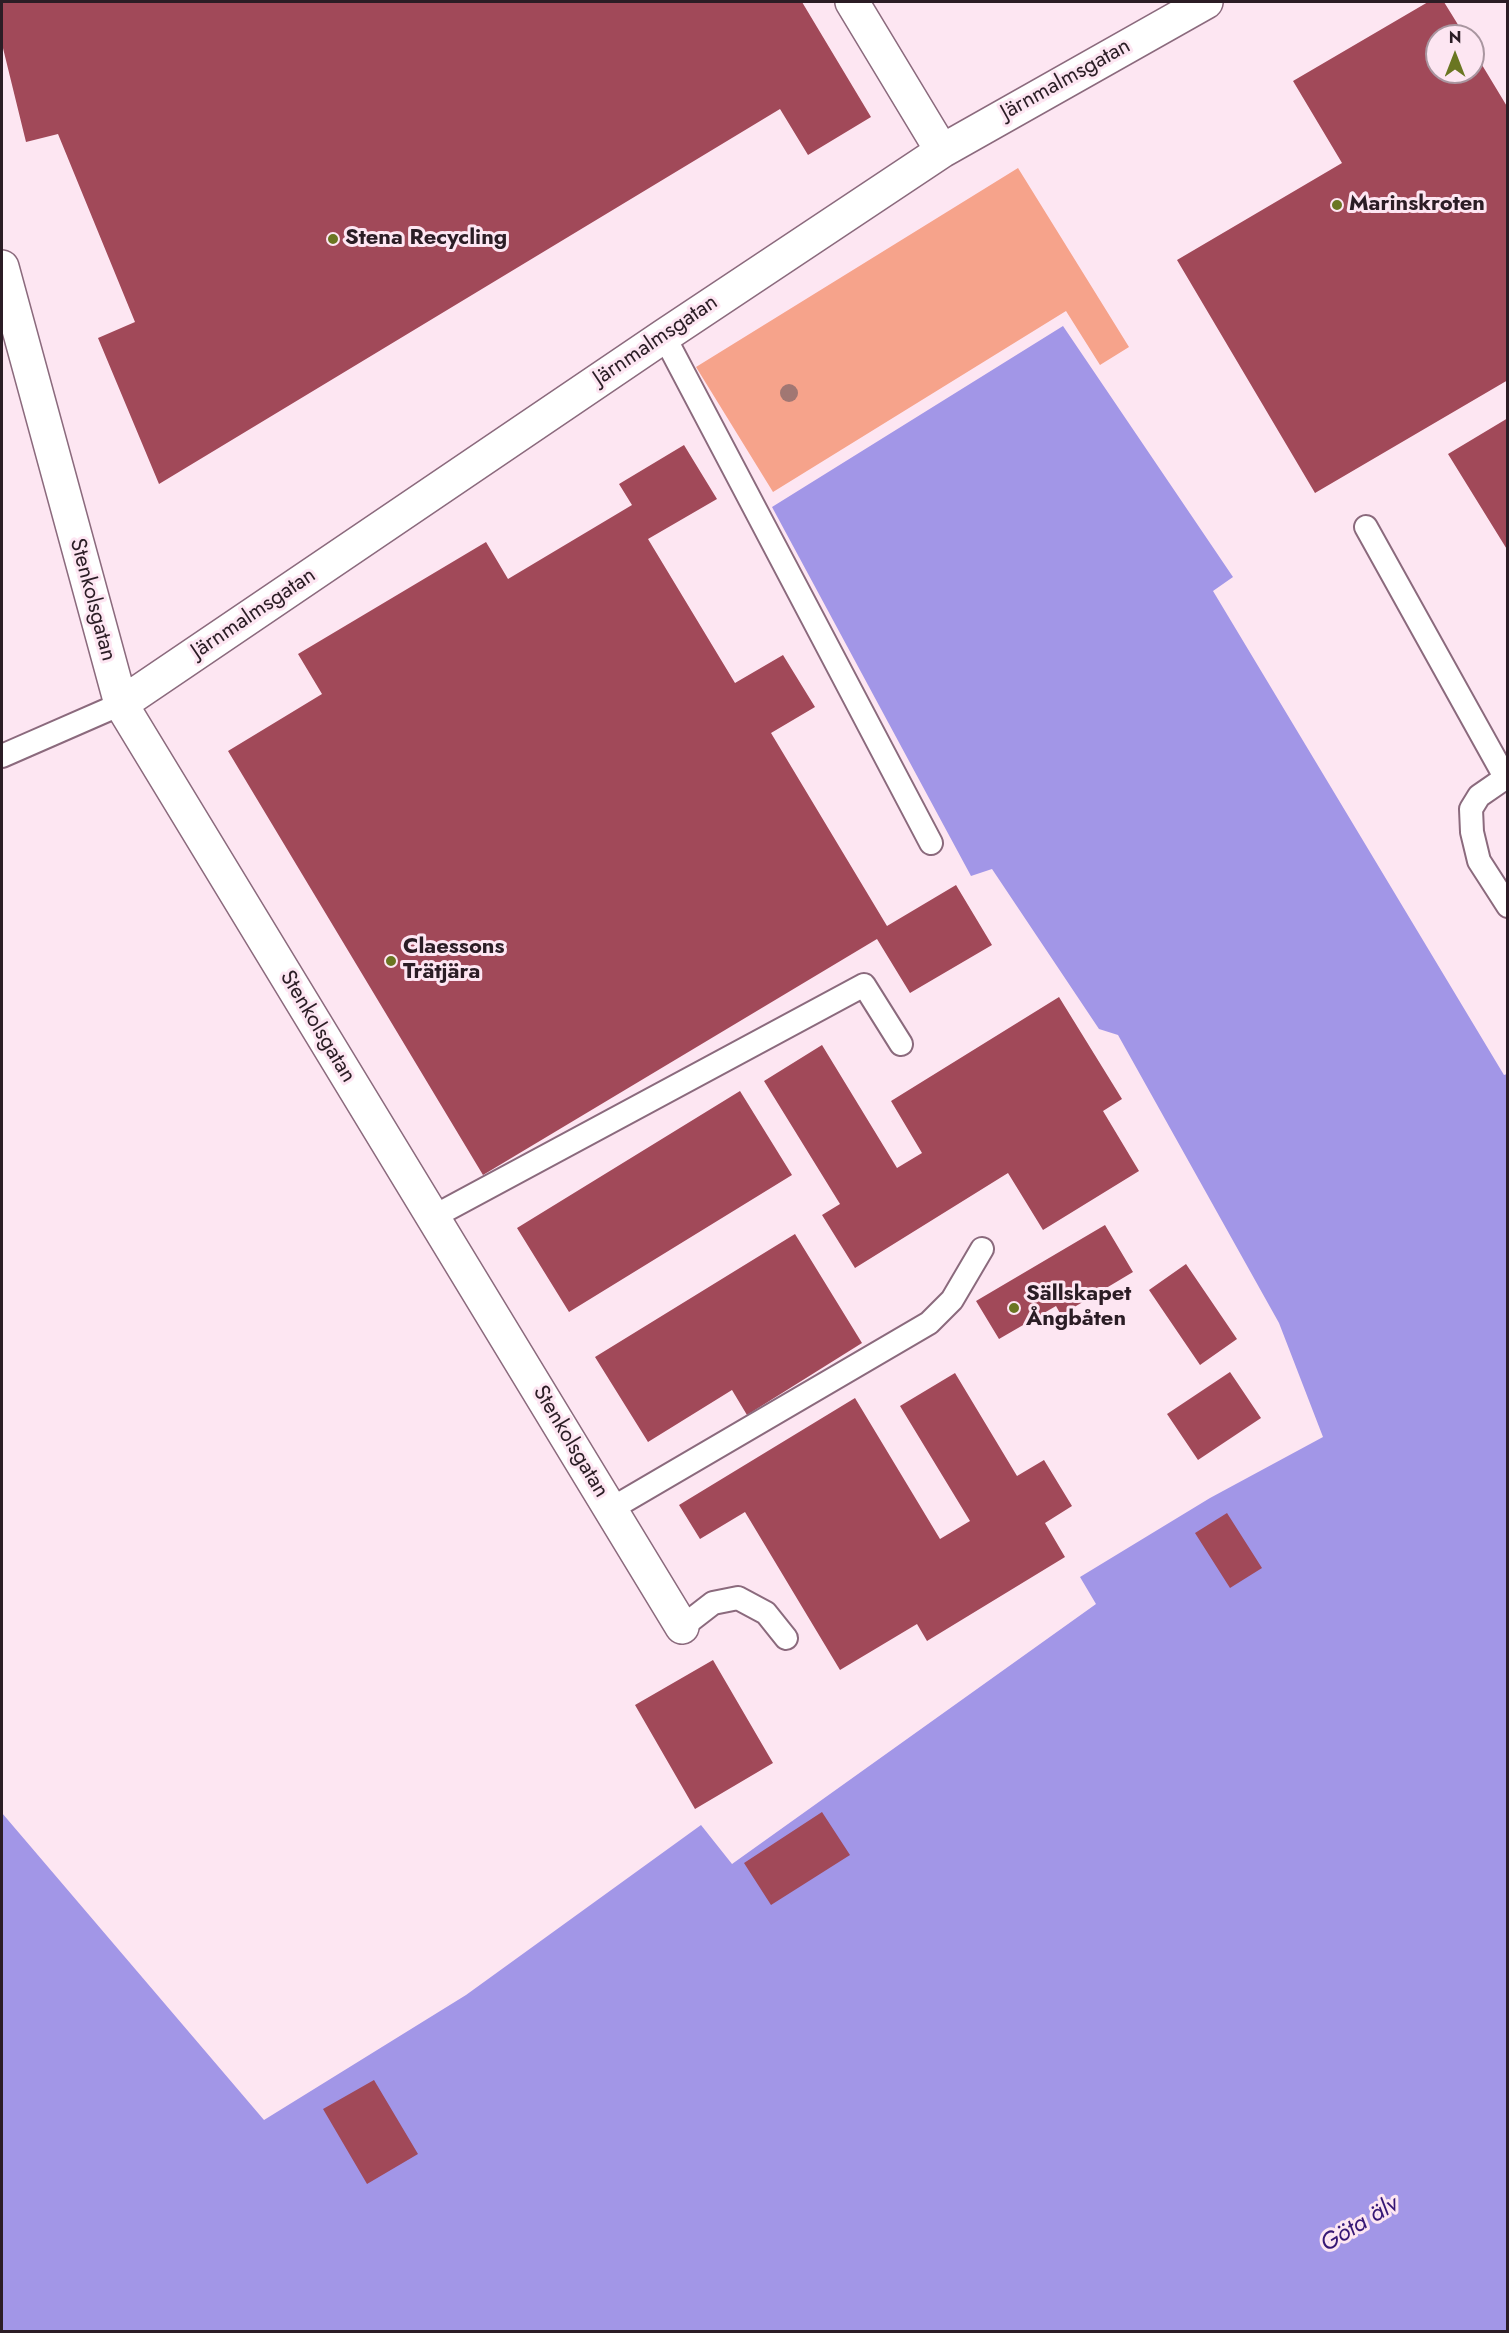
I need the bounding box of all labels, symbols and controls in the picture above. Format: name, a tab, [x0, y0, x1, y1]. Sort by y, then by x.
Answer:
north arrow	[1425, 24, 1485, 84]
text: N	[1449, 26, 1461, 49]
street label: Järnmalmsgatan	[996, 33, 1136, 127]
place label: Marinskroten	[1349, 192, 1485, 218]
marker: Marinskroten	[1330, 198, 1344, 212]
place label: Stena Recycling	[345, 226, 507, 252]
marker: Stena Recycling	[326, 232, 340, 246]
street label: Järnmalmsgatan	[589, 290, 723, 392]
street label: Stenkolsgatan	[63, 536, 121, 664]
street label: Järnmalmsgatan	[187, 563, 321, 665]
place label: Claessons Trätjära	[403, 935, 505, 986]
marker: Claessons Trätjära	[384, 954, 398, 968]
street label: Stenkolsgatan	[273, 966, 361, 1088]
place label: Sällskapet Ångbåten	[1026, 1282, 1131, 1334]
marker: Sällskapet Ångbåten	[1007, 1301, 1021, 1315]
street label: Stenkolsgatan	[526, 1381, 614, 1503]
water label: Göta älv	[1316, 2191, 1404, 2259]

